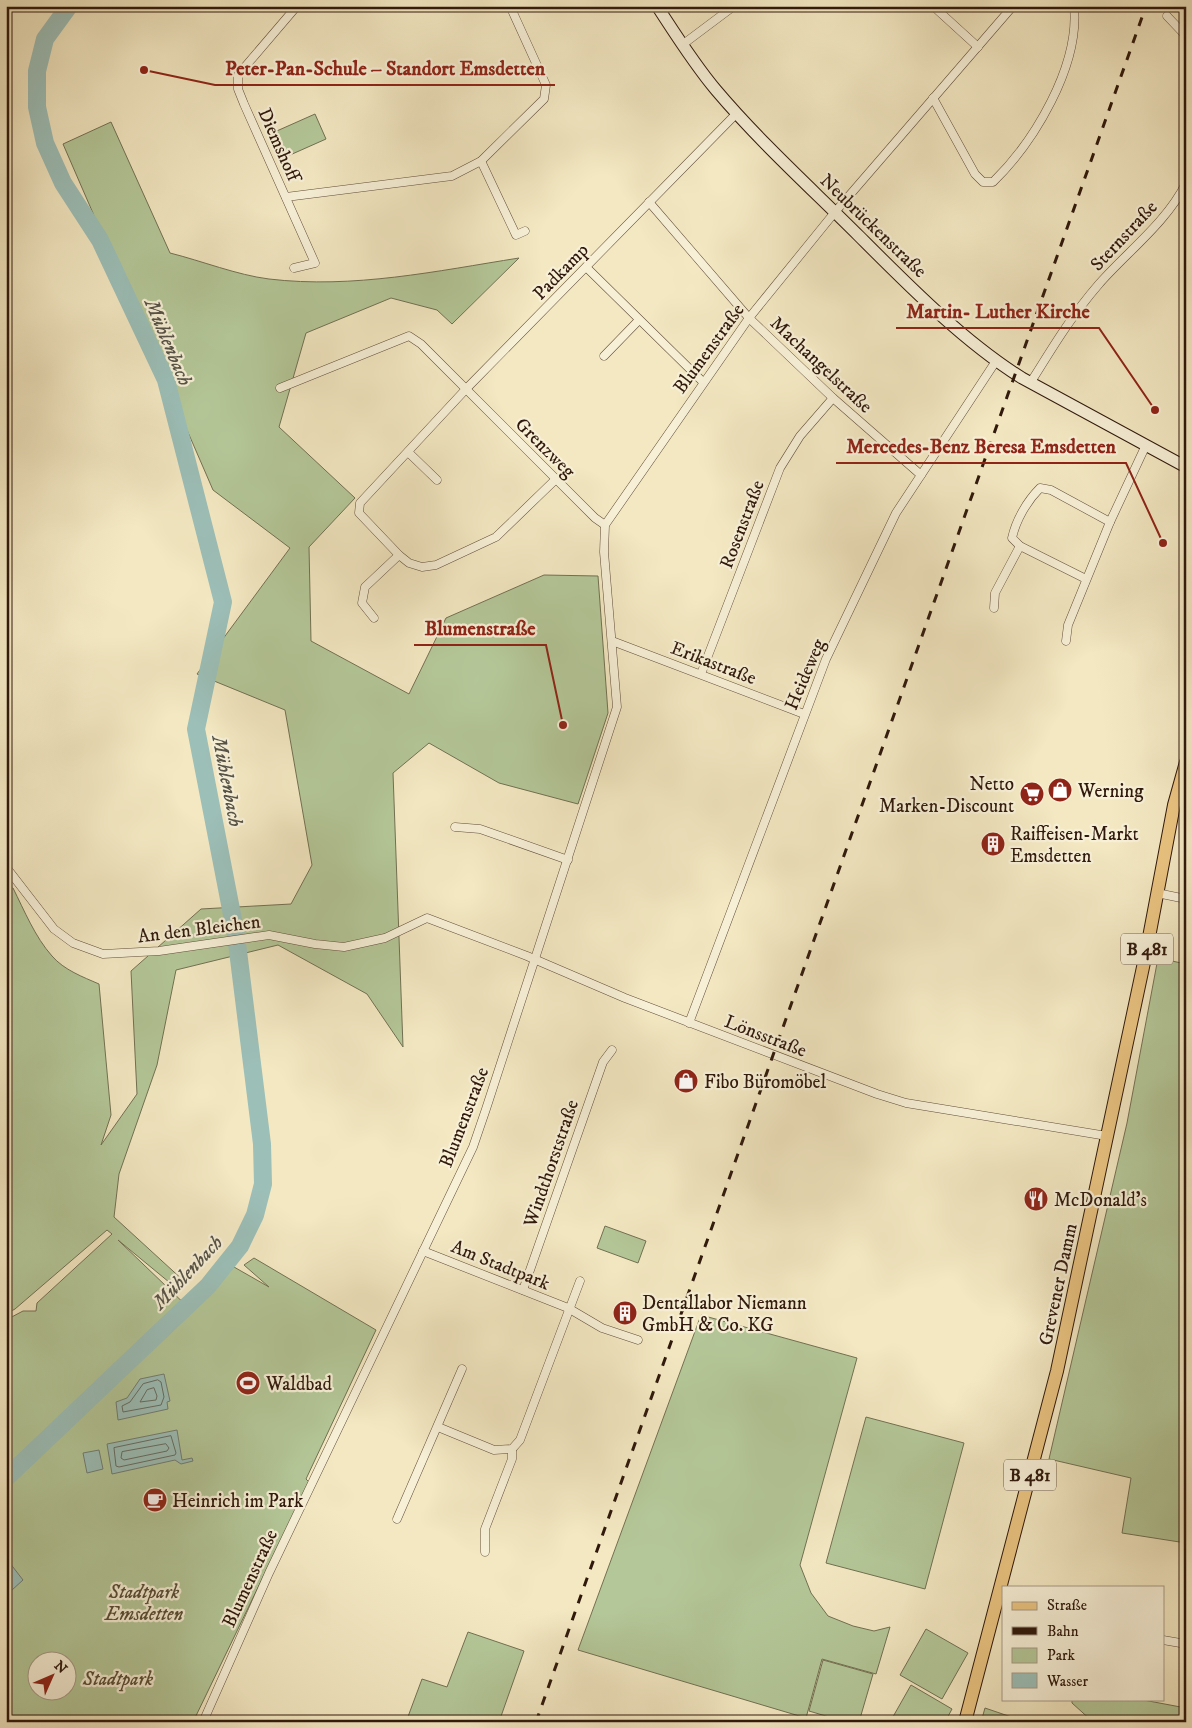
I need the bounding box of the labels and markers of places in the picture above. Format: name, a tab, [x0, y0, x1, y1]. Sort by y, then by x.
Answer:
callout: Peter-Pan-Schule – Standort Emsdetten	[215, 50, 555, 85]
callout: Martin- Luther Kirche	[896, 293, 1099, 328]
callout: Mercedes-Benz Beresa Emsdetten	[836, 428, 1126, 463]
callout: Blumenstraße	[414, 610, 546, 645]
place label: Netto Marken-Discount	[879, 773, 1014, 818]
shop icon: Werning	[1047, 777, 1073, 803]
place label: Werning	[1077, 780, 1144, 803]
supermarket icon: Netto Marken-Discount	[1019, 781, 1045, 807]
place label: Raiffeisen-Markt Emsdetten	[1010, 823, 1139, 868]
building icon: Raiffeisen-Markt Emsdetten	[980, 831, 1006, 857]
shop icon: Fibo Büromöbel	[673, 1068, 699, 1094]
place label: Fibo Büromöbel	[704, 1071, 826, 1094]
restaurant icon: McDonald's	[1023, 1186, 1049, 1212]
place label: McDonald's	[1054, 1189, 1147, 1212]
place label: Dentallabor Niemann GmbH & Co. KG	[642, 1292, 807, 1337]
building icon: Dentallabor Niemann GmbH & Co. KG	[612, 1300, 638, 1326]
sports icon: Waldbad	[235, 1370, 261, 1396]
place label: Waldbad	[265, 1373, 332, 1396]
cafe icon: Heinrich im Park	[142, 1487, 168, 1513]
place label: Heinrich im Park	[172, 1490, 304, 1513]

